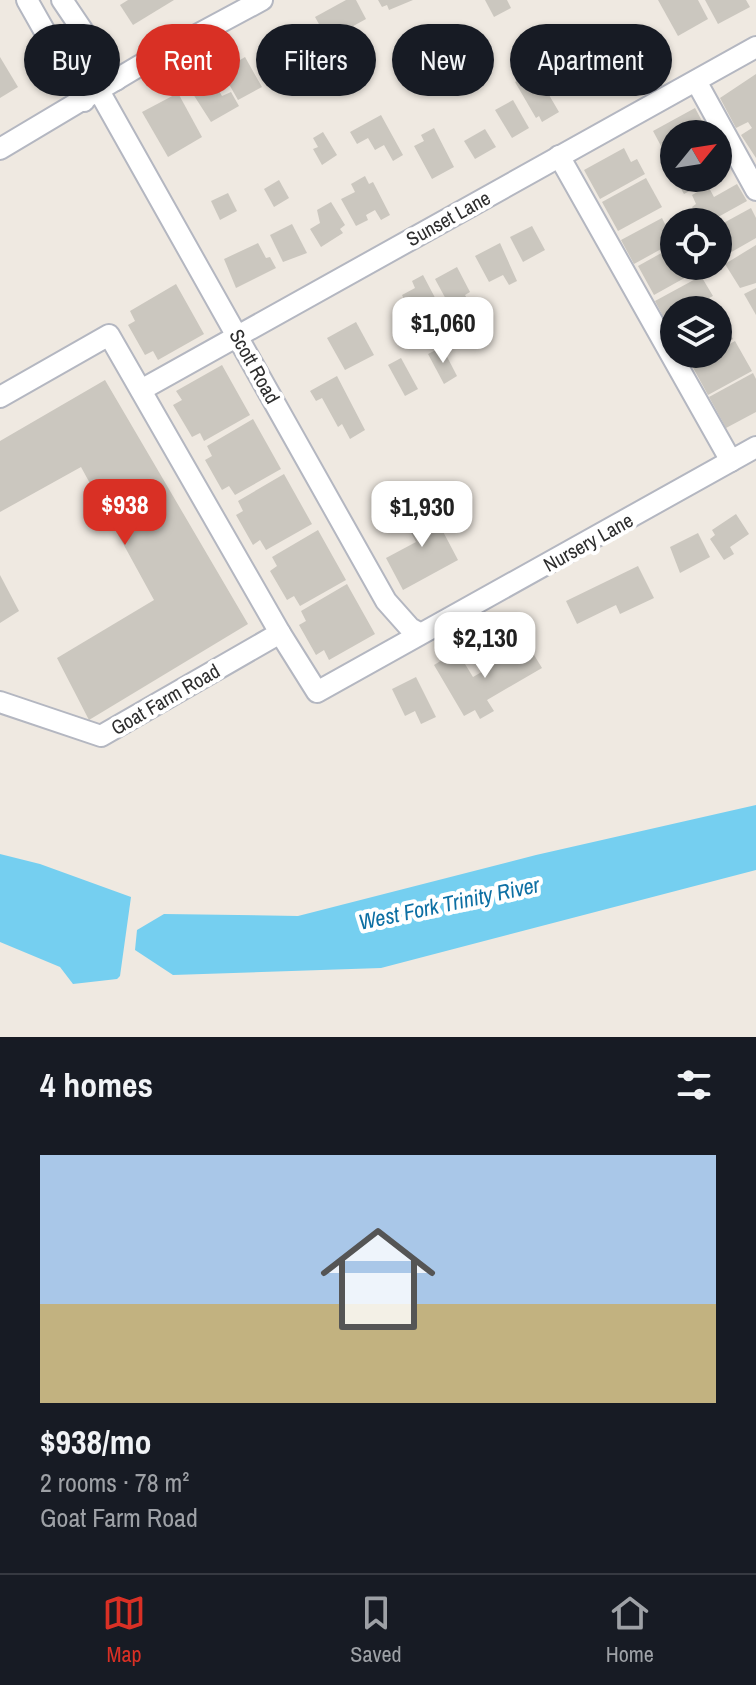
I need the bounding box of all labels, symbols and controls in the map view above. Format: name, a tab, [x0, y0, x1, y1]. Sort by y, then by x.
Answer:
chip: Buy	[24, 24, 120, 96]
chip: Rent	[136, 24, 240, 96]
chip: Filters	[256, 24, 376, 96]
chip: New	[392, 24, 494, 96]
chip: Apartment	[510, 24, 672, 96]
north arrow	[660, 120, 732, 192]
map controls	[660, 120, 732, 368]
street label: Sunset Lane	[401, 184, 495, 252]
button: locate	[660, 208, 732, 280]
button: layers	[660, 296, 732, 368]
pin: $1,060	[378, 297, 508, 365]
text: $1,060	[410, 305, 476, 340]
street label: Scott Road	[224, 324, 286, 408]
pin: $938	[78, 479, 172, 547]
pin: $1,930	[357, 481, 487, 549]
text: $938	[101, 487, 149, 522]
text: $1,930	[389, 489, 455, 524]
street label: Nursery Lane	[538, 506, 638, 578]
pin: $2,130	[420, 612, 550, 680]
text: $2,130	[452, 620, 518, 655]
street label: Goat Farm Road	[106, 657, 224, 741]
water label: West Fork Trinity River	[356, 869, 543, 937]
text: 4 homes	[40, 1062, 153, 1108]
icon: filters	[672, 1063, 716, 1107]
icon: home	[306, 1207, 450, 1351]
text: $938/mo	[40, 1419, 152, 1465]
text: 2 rooms · 78 m²	[40, 1465, 189, 1500]
text: Goat Farm Road	[40, 1500, 198, 1535]
tab: Map	[102, 1591, 146, 1669]
tab: Saved	[350, 1591, 402, 1669]
tab: Home	[606, 1591, 654, 1669]

